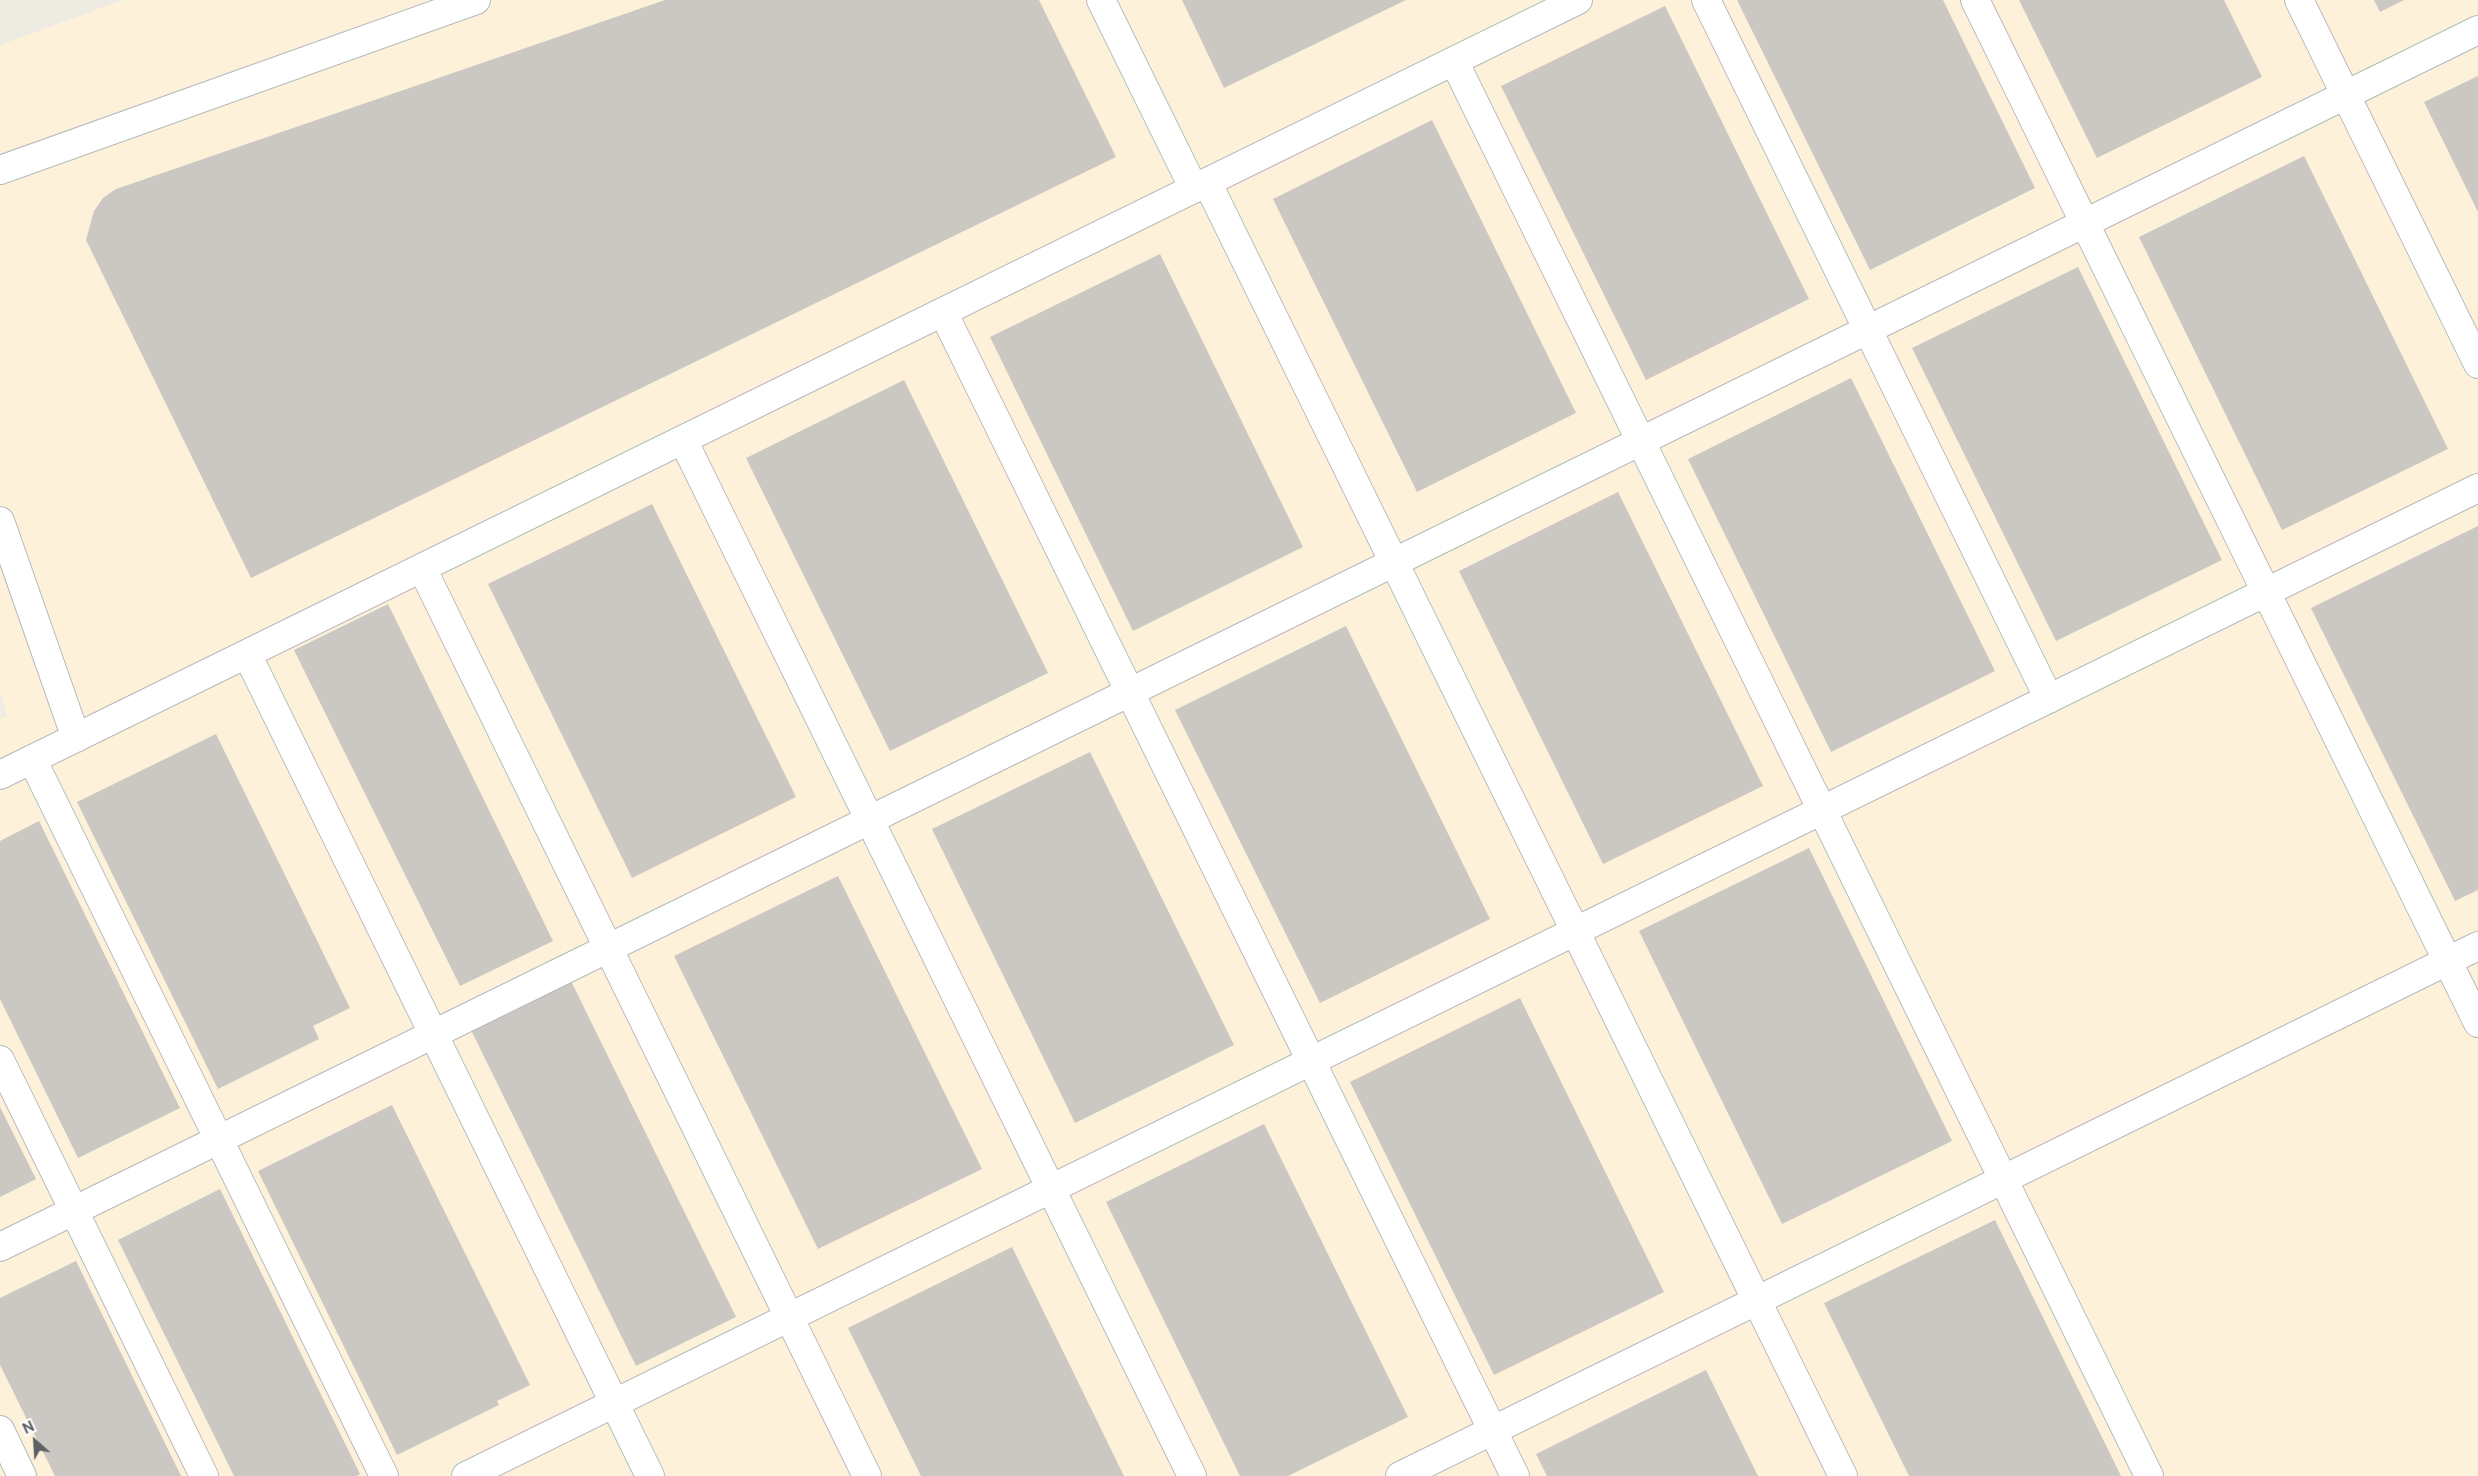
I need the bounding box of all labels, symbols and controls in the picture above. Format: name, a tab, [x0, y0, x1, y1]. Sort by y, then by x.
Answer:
north arrow	[10, 1416, 60, 1466]
text: N	[20, 1418, 37, 1437]

